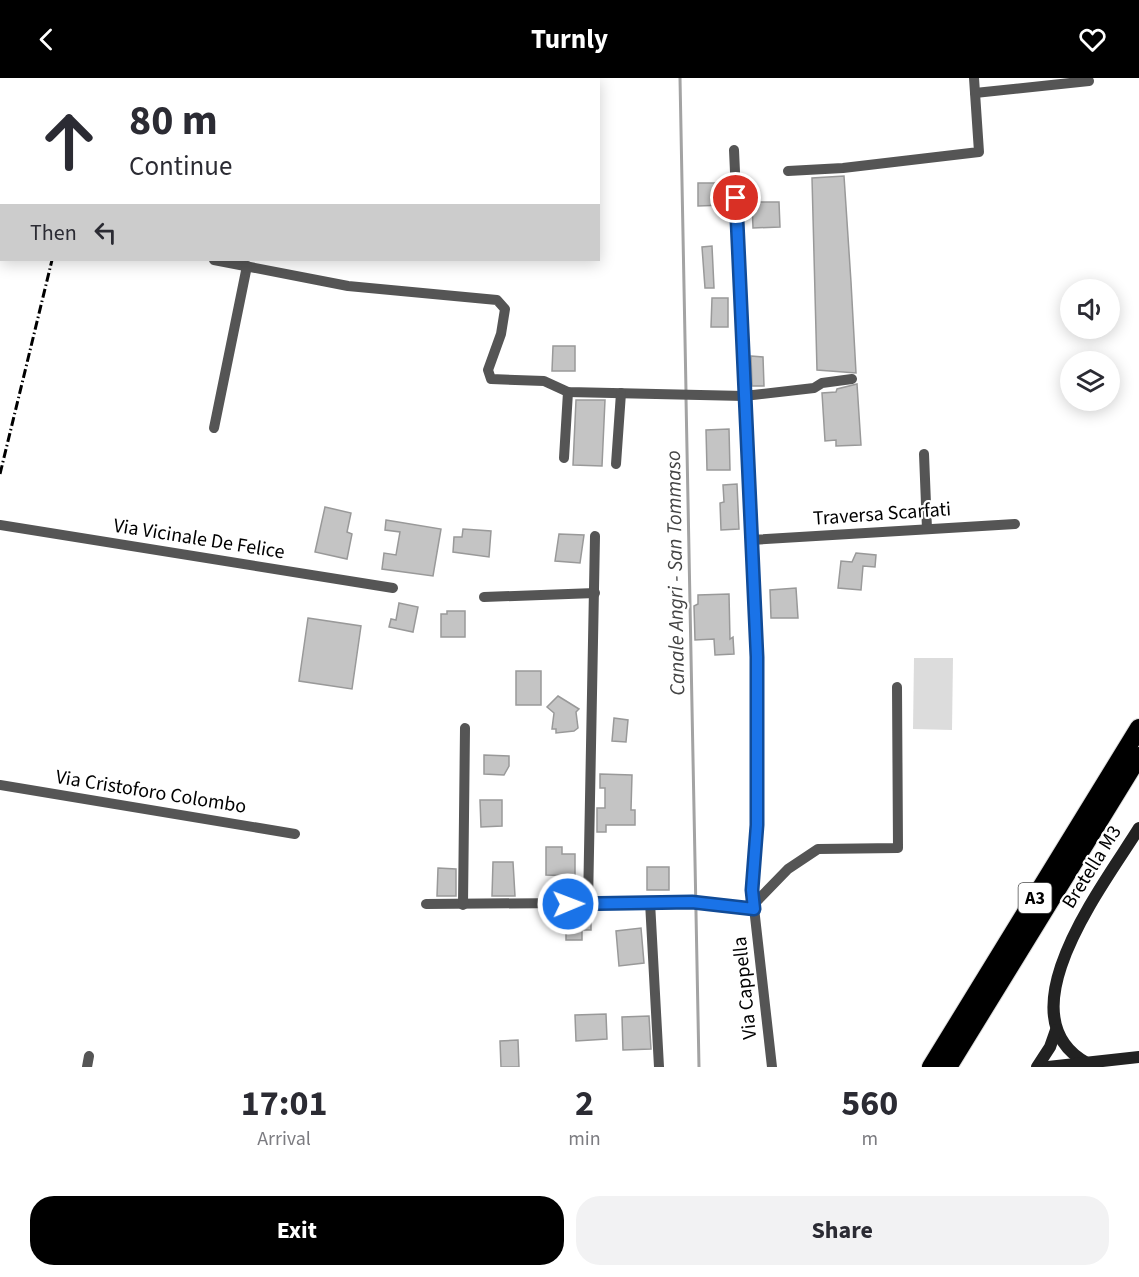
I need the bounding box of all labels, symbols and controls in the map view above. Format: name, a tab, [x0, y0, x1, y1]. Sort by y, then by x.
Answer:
text: Turnly	[531, 20, 608, 59]
icon: back	[30, 23, 63, 56]
icon: heart	[1076, 23, 1109, 56]
text: 80 m	[129, 91, 218, 151]
icon: ahead	[30, 102, 108, 180]
text: Continue	[129, 147, 232, 186]
pin	[710, 172, 761, 223]
icon: arrive	[719, 181, 752, 214]
icon: left	[89, 216, 122, 249]
text: Then	[30, 217, 77, 249]
map controls	[1060, 279, 1120, 411]
button: sound	[1060, 279, 1120, 339]
button: layers	[1060, 351, 1120, 411]
water label: Canale Angri - San Tommaso	[658, 450, 692, 696]
street label: Traversa Scarfati	[812, 495, 952, 533]
street label: Via Vicinale De Felice	[111, 512, 287, 566]
street label: Via Cristoforo Colombo	[54, 763, 248, 821]
street label: Bretella M3	[1055, 820, 1129, 914]
position arrow	[536, 872, 600, 936]
road number: A3	[1018, 883, 1052, 913]
street label: Via Cappella	[726, 935, 764, 1041]
text: 17:01	[241, 1078, 328, 1129]
text: 2	[575, 1078, 594, 1129]
text: 560	[841, 1078, 898, 1129]
text: Arrival	[257, 1125, 311, 1153]
text: min	[568, 1125, 601, 1153]
text: m	[861, 1125, 878, 1153]
button: Exit	[30, 1196, 564, 1265]
button: Share	[576, 1196, 1109, 1265]

